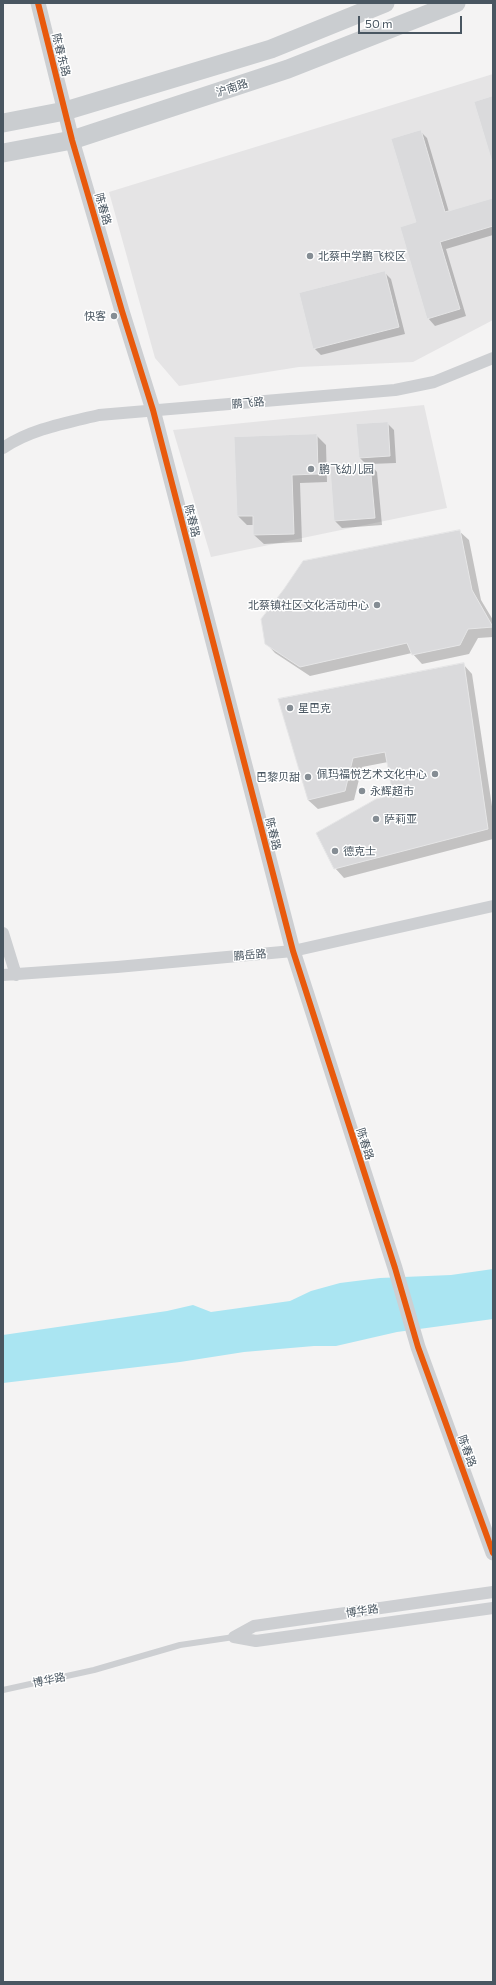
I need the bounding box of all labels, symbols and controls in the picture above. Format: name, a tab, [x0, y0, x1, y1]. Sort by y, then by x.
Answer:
scale bar	[360, 8, 464, 34]
text: 50 m	[365, 16, 393, 30]
street label: 陈春东路	[49, 32, 73, 78]
street label: 沪南路	[214, 77, 250, 99]
street label: 陈春路	[92, 191, 114, 227]
place label: 北蔡中学鹏飞校区	[318, 249, 406, 263]
marker: 北蔡中学鹏飞校区	[305, 251, 315, 261]
place label: 快客	[84, 309, 106, 323]
marker: 快客	[109, 311, 119, 321]
street label: 鹏飞路	[231, 395, 265, 411]
place label: 鹏飞幼儿园	[319, 462, 374, 476]
marker: 鹏飞幼儿园	[306, 464, 316, 474]
street label: 陈春路	[182, 503, 202, 539]
place label: 北蔡镇社区文化活动中心	[248, 598, 369, 612]
marker: 北蔡镇社区文化活动中心	[372, 600, 382, 610]
place label: 星巴克	[298, 701, 331, 715]
marker: 星巴克	[285, 703, 295, 713]
place label: 佩玛福悦艺术文化中心	[317, 767, 427, 781]
marker: 佩玛福悦艺术文化中心	[430, 769, 440, 779]
place label: 巴黎贝甜	[256, 770, 300, 784]
marker: 巴黎贝甜	[303, 772, 313, 782]
place label: 永辉超市	[370, 784, 414, 798]
marker: 永辉超市	[357, 786, 367, 796]
place label: 萨莉亚	[384, 812, 417, 826]
marker: 萨莉亚	[371, 814, 381, 824]
street label: 陈春路	[263, 816, 283, 852]
place label: 德克士	[343, 844, 376, 858]
marker: 德克士	[330, 846, 340, 856]
street label: 鹏岳路	[233, 947, 267, 963]
street label: 陈春路	[354, 1126, 376, 1162]
street label: 陈春路	[455, 1433, 479, 1469]
street label: 博华路	[345, 1602, 379, 1620]
street label: 博华路	[31, 1670, 67, 1690]

